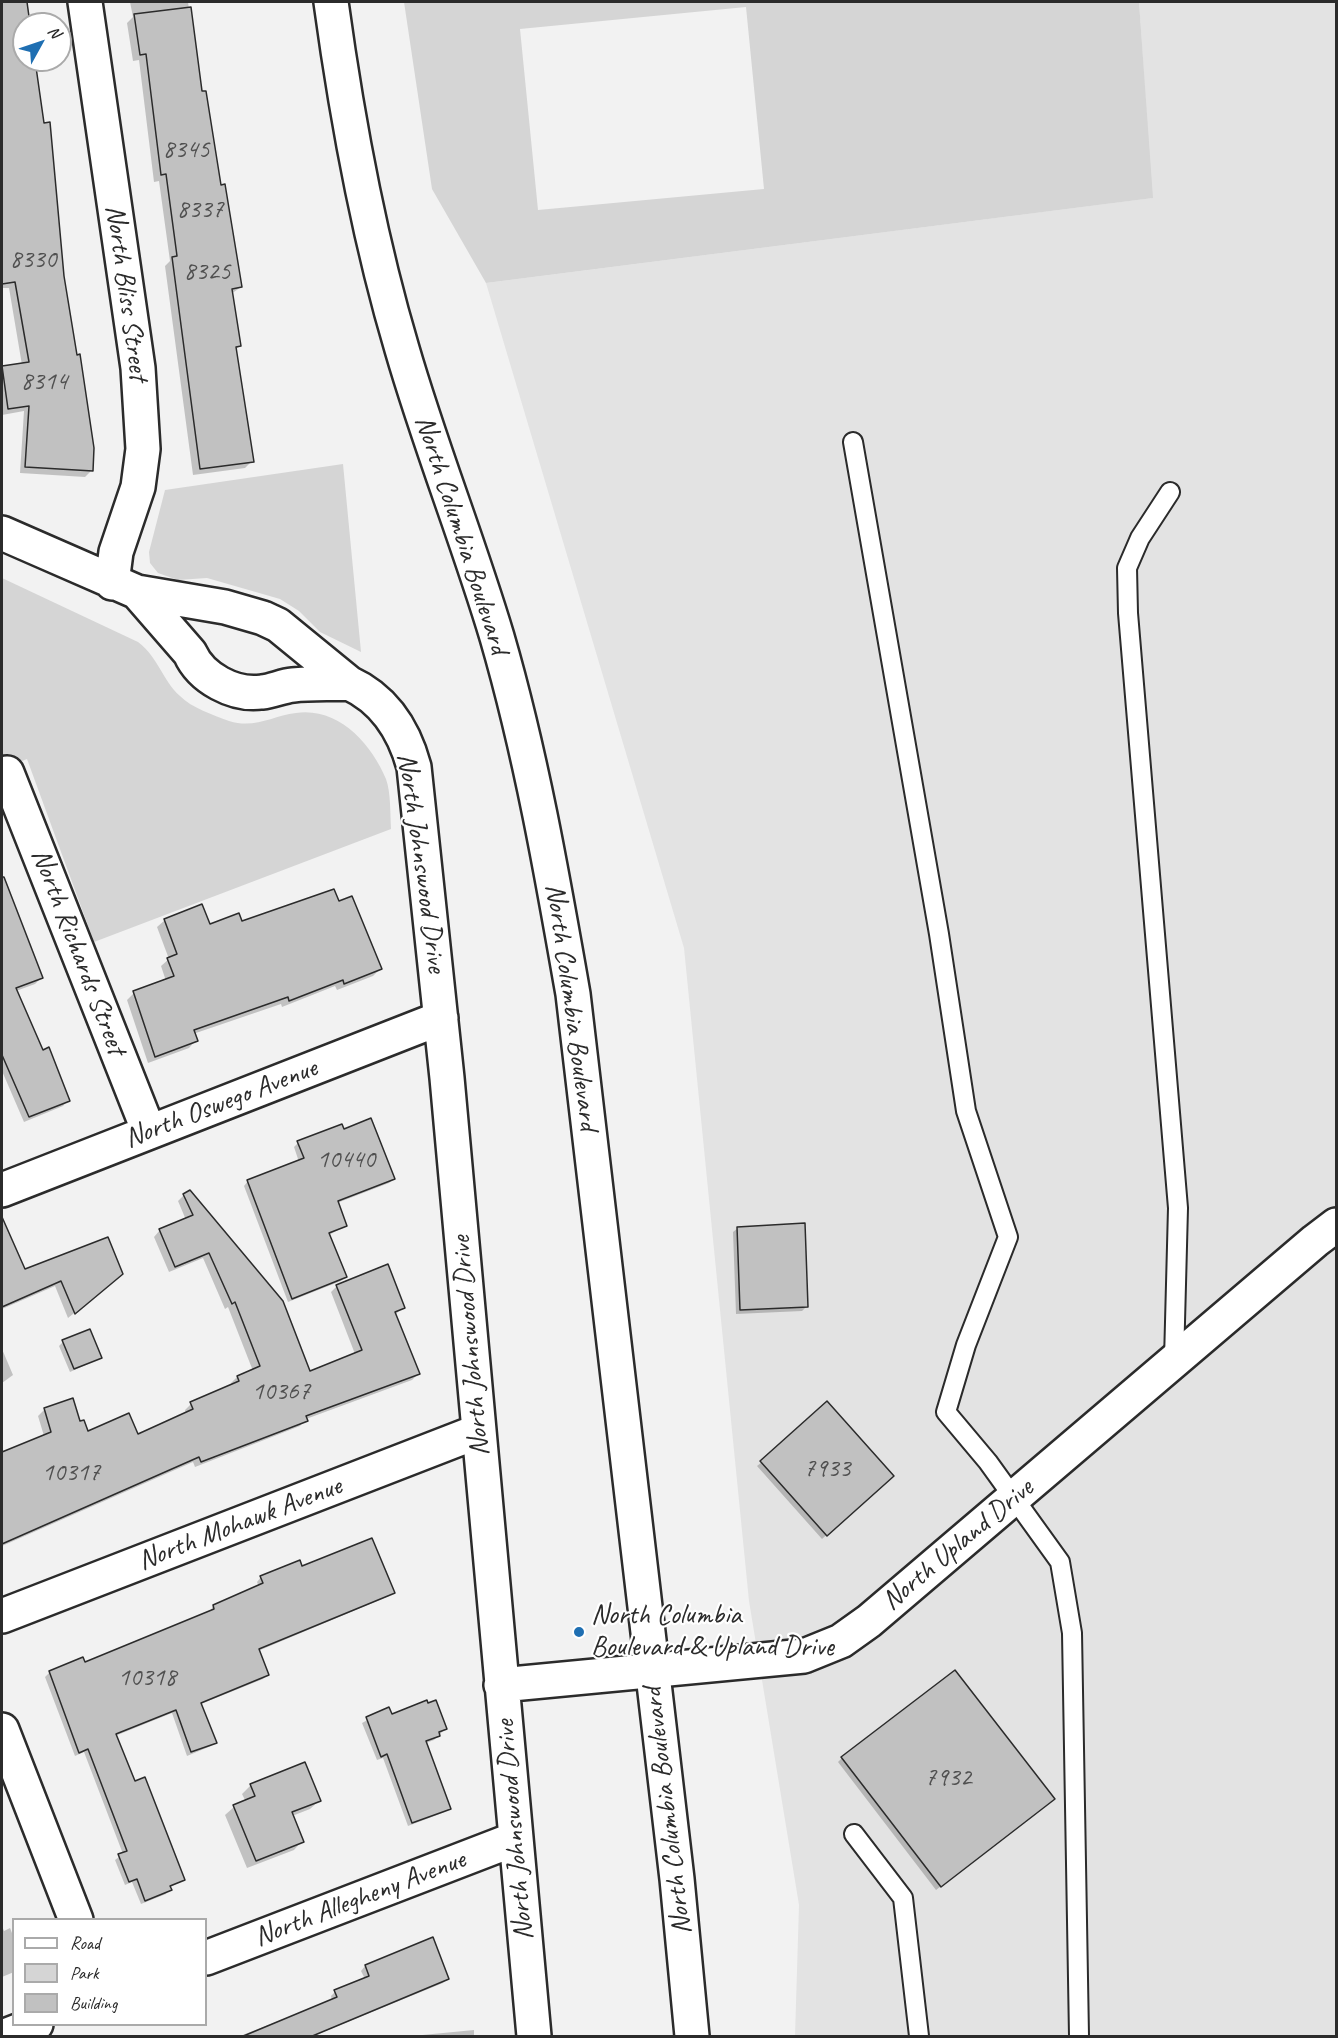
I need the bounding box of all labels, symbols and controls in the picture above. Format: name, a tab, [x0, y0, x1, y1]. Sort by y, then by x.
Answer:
north arrow	[12, 12, 72, 72]
text: N	[43, 21, 65, 42]
house number: 8345	[163, 134, 209, 166]
house number: 8337	[177, 194, 223, 226]
street label: North Bliss Street	[97, 203, 155, 383]
house number: 8330	[10, 244, 56, 276]
house number: 8325	[184, 256, 230, 288]
house number: 8314	[21, 366, 67, 398]
street label: North Columbia Boulevard	[407, 412, 515, 658]
street label: North Johnswood Drive	[389, 751, 453, 975]
street label: North Richards Street	[23, 844, 133, 1060]
street label: North Columbia Boulevard	[537, 882, 605, 1132]
street label: North Oswego Avenue	[120, 1052, 322, 1156]
house number: 10440	[317, 1144, 375, 1176]
street label: North Johnswood Drive	[445, 1234, 497, 1458]
house number: 10367	[252, 1376, 310, 1408]
house number: 7933	[804, 1453, 850, 1485]
house number: 10317	[42, 1457, 100, 1489]
street label: North Mohawk Avenue	[133, 1470, 347, 1578]
street label: North Upland Drive	[875, 1472, 1041, 1618]
place label: North Columbia Boulevard & Upland Drive	[591, 1599, 834, 1665]
marker: North Columbia Boulevard & Upland Drive	[572, 1625, 586, 1639]
house number: 10318	[118, 1662, 176, 1694]
street label: North Columbia Boulevard	[636, 1686, 700, 1936]
street label: North Johnswood Drive	[489, 1718, 541, 1942]
house number: 7932	[925, 1762, 971, 1794]
street label: North Allegheny Avenue	[250, 1843, 470, 1955]
legend	[12, 1918, 207, 2026]
text: Road	[70, 1932, 100, 1954]
text: Park	[70, 1962, 99, 1984]
text: Building	[70, 1992, 117, 2014]

